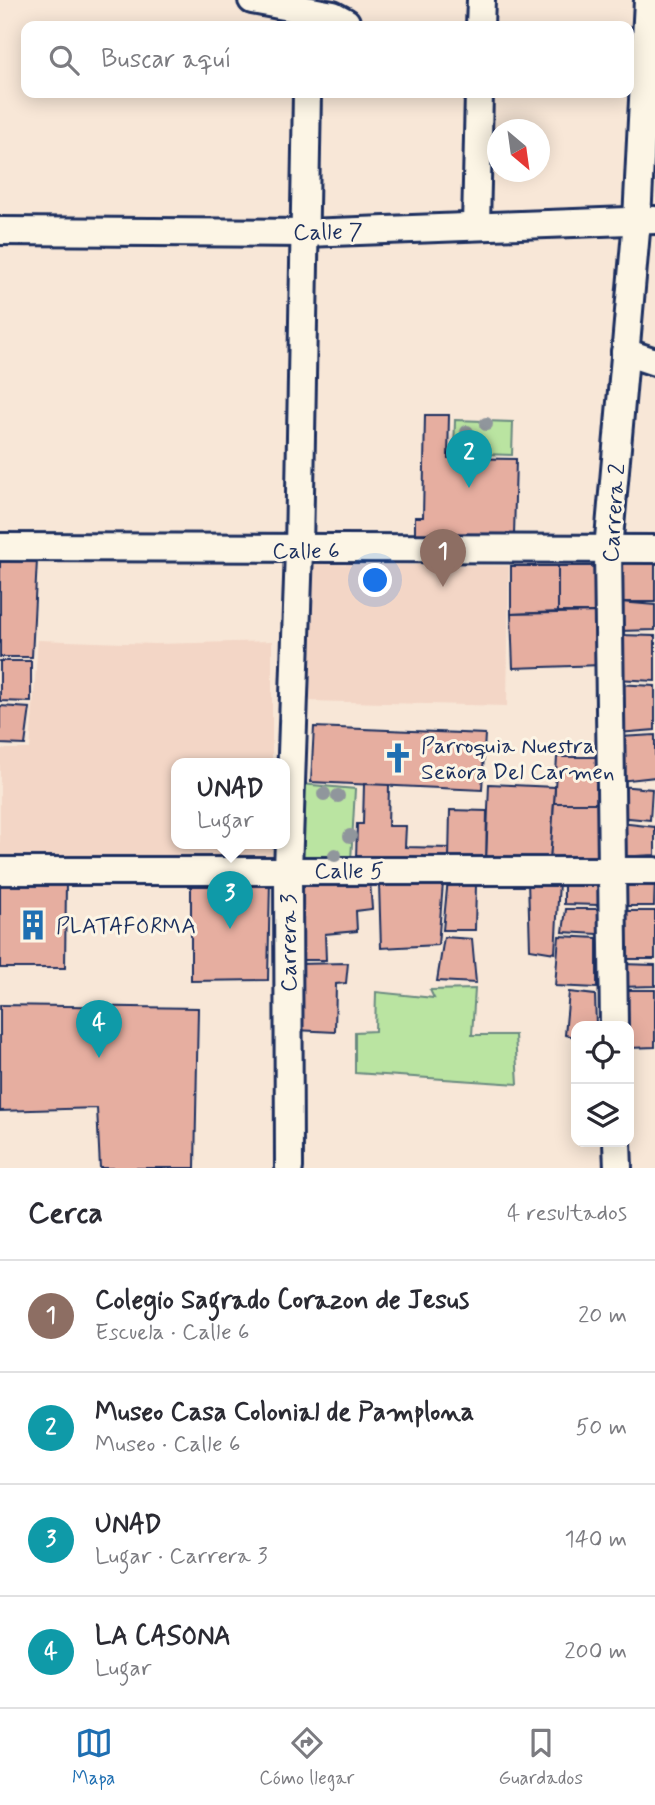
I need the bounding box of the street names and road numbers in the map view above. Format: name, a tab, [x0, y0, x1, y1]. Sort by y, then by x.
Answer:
street label: Calle 7	[293, 217, 363, 249]
street label: Carrera 2	[597, 463, 633, 564]
street label: Calle 6	[272, 537, 340, 567]
street label: Calle 5	[314, 857, 384, 887]
street label: Carrera 3	[275, 894, 305, 992]

